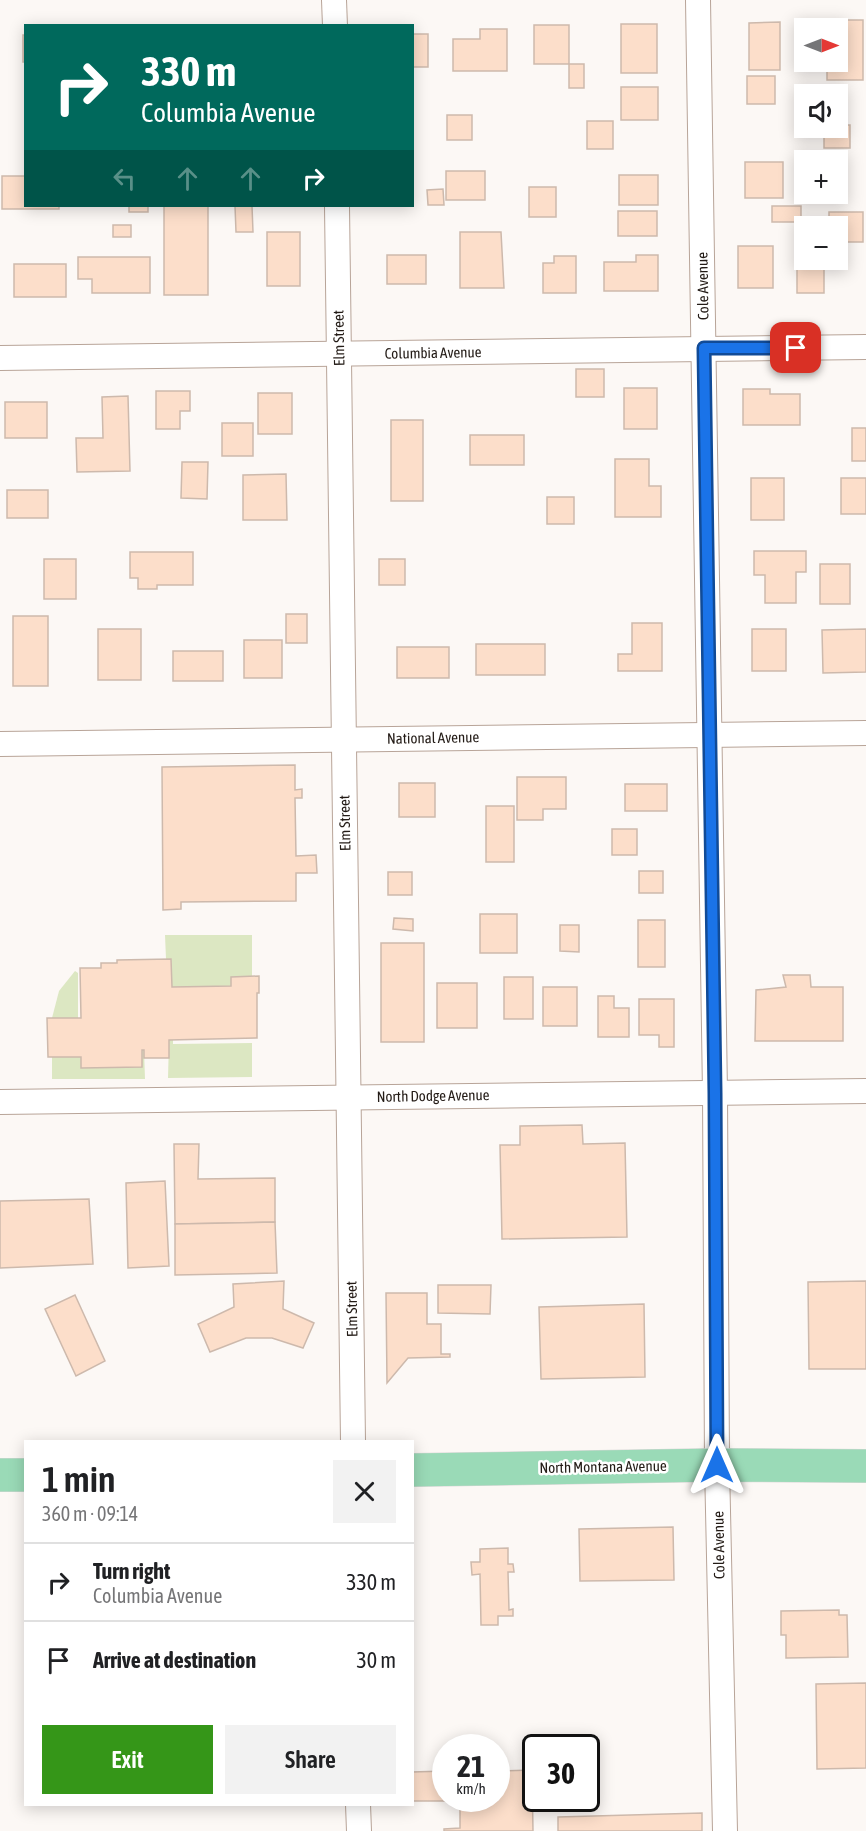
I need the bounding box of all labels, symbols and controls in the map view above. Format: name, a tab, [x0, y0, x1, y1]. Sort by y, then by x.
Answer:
north arrow	[794, 18, 848, 72]
map controls	[794, 18, 848, 270]
text: 330 m	[141, 47, 236, 95]
icon: right	[42, 48, 120, 126]
button: sound	[794, 84, 848, 138]
text: Columbia Avenue	[141, 97, 315, 128]
button: +	[794, 150, 848, 204]
icon: left	[108, 162, 141, 195]
icon: ahead	[171, 162, 204, 195]
icon: ahead	[234, 162, 267, 195]
icon: right	[297, 162, 330, 195]
button: −	[794, 216, 848, 270]
street label: Cole Avenue	[693, 252, 712, 320]
street label: Elm Street	[330, 310, 347, 366]
pin	[770, 322, 821, 373]
icon: arrive	[779, 331, 812, 364]
street label: Columbia Avenue	[384, 343, 482, 362]
street label: National Avenue	[387, 728, 480, 747]
street label: Elm Street	[336, 795, 353, 851]
street label: North Dodge Avenue	[376, 1086, 490, 1105]
street label: Elm Street	[343, 1281, 360, 1337]
position arrow	[685, 1433, 749, 1497]
street label: North Montana Avenue	[539, 1457, 667, 1476]
text: 1 min	[42, 1458, 116, 1500]
button: close	[333, 1460, 396, 1523]
text: 360 m · 09:14	[42, 1502, 138, 1525]
street label: Cole Avenue	[709, 1511, 728, 1579]
text: Turn right	[93, 1558, 170, 1584]
icon: right	[42, 1566, 75, 1599]
text: 330 m	[346, 1569, 396, 1595]
text: Columbia Avenue	[93, 1584, 222, 1607]
icon: arrive	[42, 1644, 75, 1677]
text: Arrive at destination	[93, 1647, 256, 1673]
text: 30 m	[356, 1647, 396, 1673]
button: Exit	[42, 1725, 213, 1794]
button: Share	[225, 1725, 396, 1794]
speed limit sign: 30	[522, 1734, 600, 1812]
text: 21	[457, 1749, 485, 1783]
text: km/h	[456, 1780, 486, 1797]

